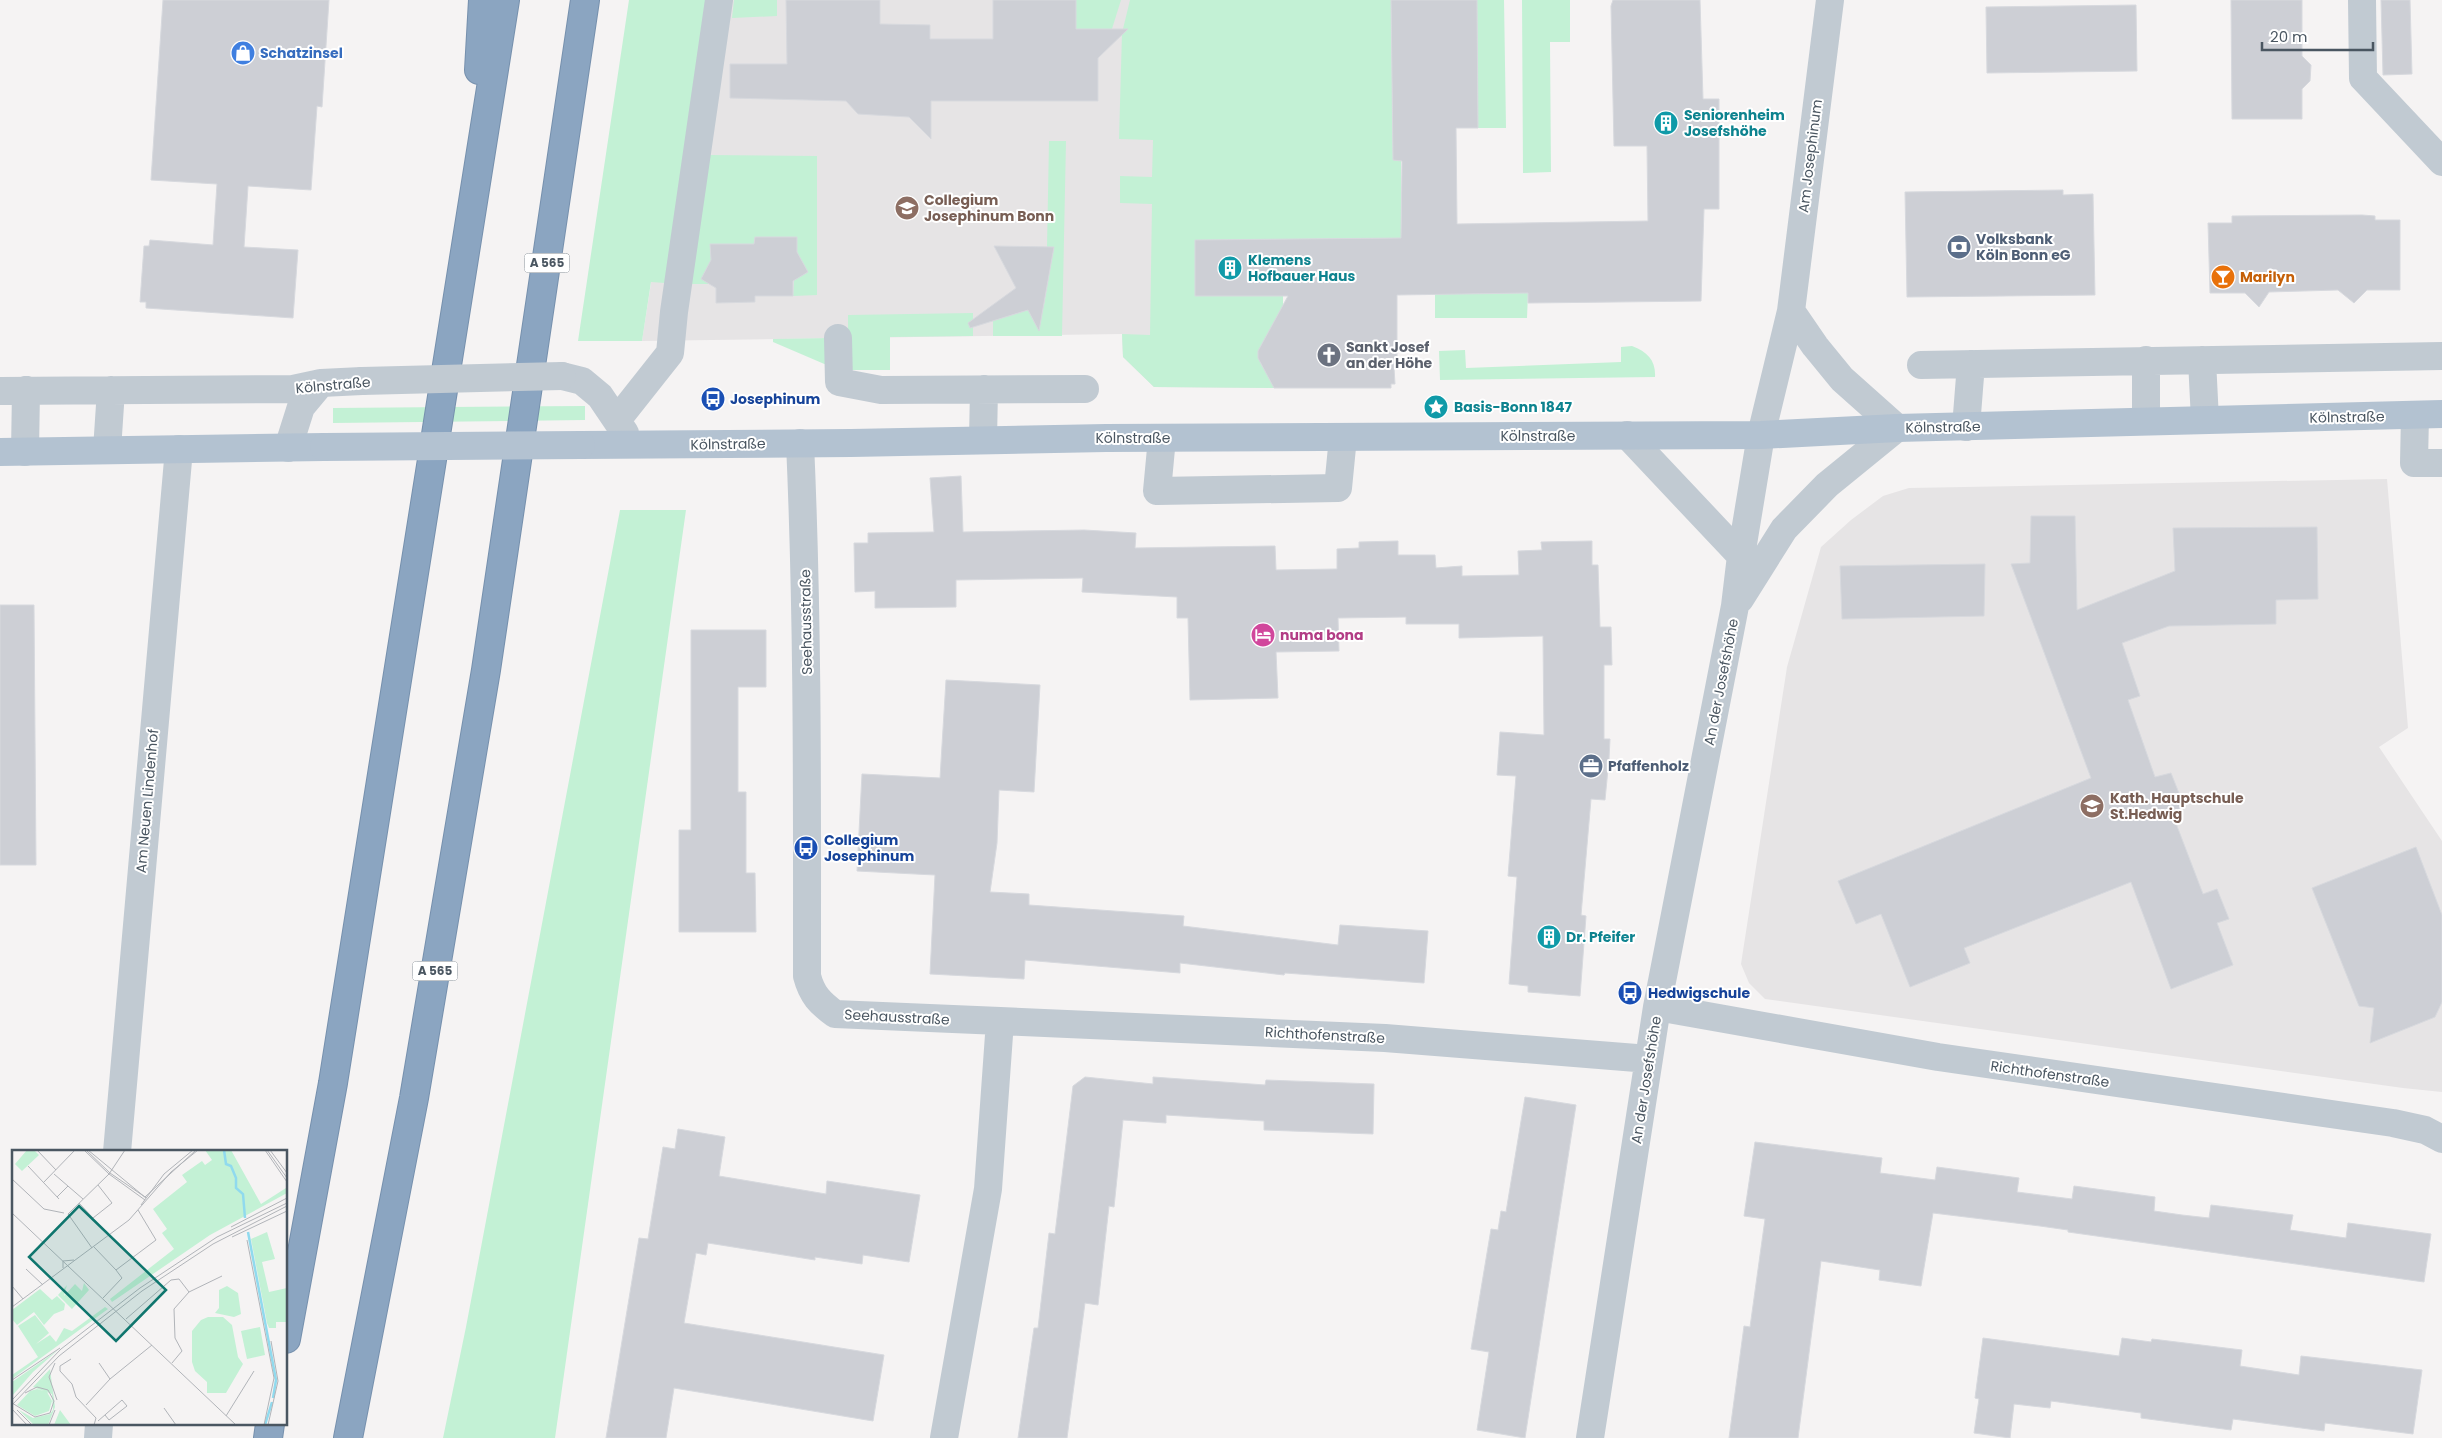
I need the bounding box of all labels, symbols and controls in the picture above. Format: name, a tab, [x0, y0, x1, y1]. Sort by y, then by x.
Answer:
scale bar	[2262, 20, 2373, 52]
text: 20 m	[2270, 26, 2308, 47]
shop icon: Schatzinsel	[230, 40, 256, 66]
place label: Schatzinsel	[260, 43, 343, 63]
street label: Am Josephinum	[1793, 98, 1827, 214]
place label: Seniorenheim Josefshöhe	[1684, 105, 1785, 141]
building icon: Seniorenheim Josefshöhe	[1653, 110, 1679, 136]
place label: Collegium Josephinum Bonn	[924, 190, 1054, 226]
school or university icon: Collegium Josephinum Bonn	[894, 195, 920, 221]
place label: Volksbank Köln Bonn eG	[1976, 229, 2071, 265]
bank icon: Volksbank Köln Bonn eG	[1946, 234, 1972, 260]
place label: Klemens Hofbauer Haus	[1248, 250, 1355, 286]
road number: A 565	[524, 254, 570, 272]
building icon: Klemens Hofbauer Haus	[1217, 255, 1243, 281]
bar icon: Marilyn	[2210, 264, 2236, 290]
place label: Marilyn	[2240, 267, 2295, 287]
place label: Sankt Josef an der Höhe	[1346, 337, 1433, 373]
church icon: Sankt Josef an der Höhe	[1316, 342, 1342, 368]
street label: Kölnstraße	[295, 372, 372, 398]
bus stop icon: Josephinum	[700, 386, 726, 412]
place label: Josephinum	[730, 389, 820, 409]
place icon: Basis-Bonn 1847	[1423, 394, 1449, 420]
place label: Basis-Bonn 1847	[1454, 397, 1572, 417]
street label: Kölnstraße	[2309, 406, 2385, 428]
street label: Kölnstraße	[1905, 416, 1981, 438]
street label: Kölnstraße	[1500, 426, 1576, 446]
street label: Kölnstraße	[1095, 428, 1171, 448]
street label: Kölnstraße	[690, 433, 766, 455]
street label: Seehausstraße	[795, 569, 817, 675]
street label: An der Josefshöhe	[1699, 616, 1743, 747]
hotel icon: numa bona	[1250, 622, 1276, 648]
place label: numa bona	[1280, 625, 1364, 645]
street label: Am Neuen Lindenhof	[131, 728, 163, 874]
office icon: Pfaffenholz	[1578, 753, 1604, 779]
place label: Pfaffenholz	[1608, 756, 1689, 776]
place label: Kath. Hauptschule St.Hedwig	[2110, 788, 2244, 824]
school or university icon: Kath. Hauptschule St.Hedwig	[2079, 793, 2105, 819]
place label: Collegium Josephinum	[824, 830, 914, 866]
bus stop icon: Collegium Josephinum	[793, 835, 819, 861]
building icon: Dr. Pfeifer	[1536, 924, 1562, 950]
place label: Dr. Pfeifer	[1566, 927, 1635, 947]
road number: A 565	[412, 961, 458, 980]
bus stop icon: Hedwigschule	[1617, 980, 1643, 1006]
place label: Hedwigschule	[1648, 983, 1750, 1003]
street label: Seehausstraße	[844, 1004, 951, 1030]
street label: An der Josefshöhe	[1626, 1014, 1666, 1145]
street label: Richthofenstraße	[1265, 1022, 1386, 1048]
street label: Richthofenstraße	[1989, 1056, 2111, 1092]
inset map	[12, 1150, 288, 1426]

